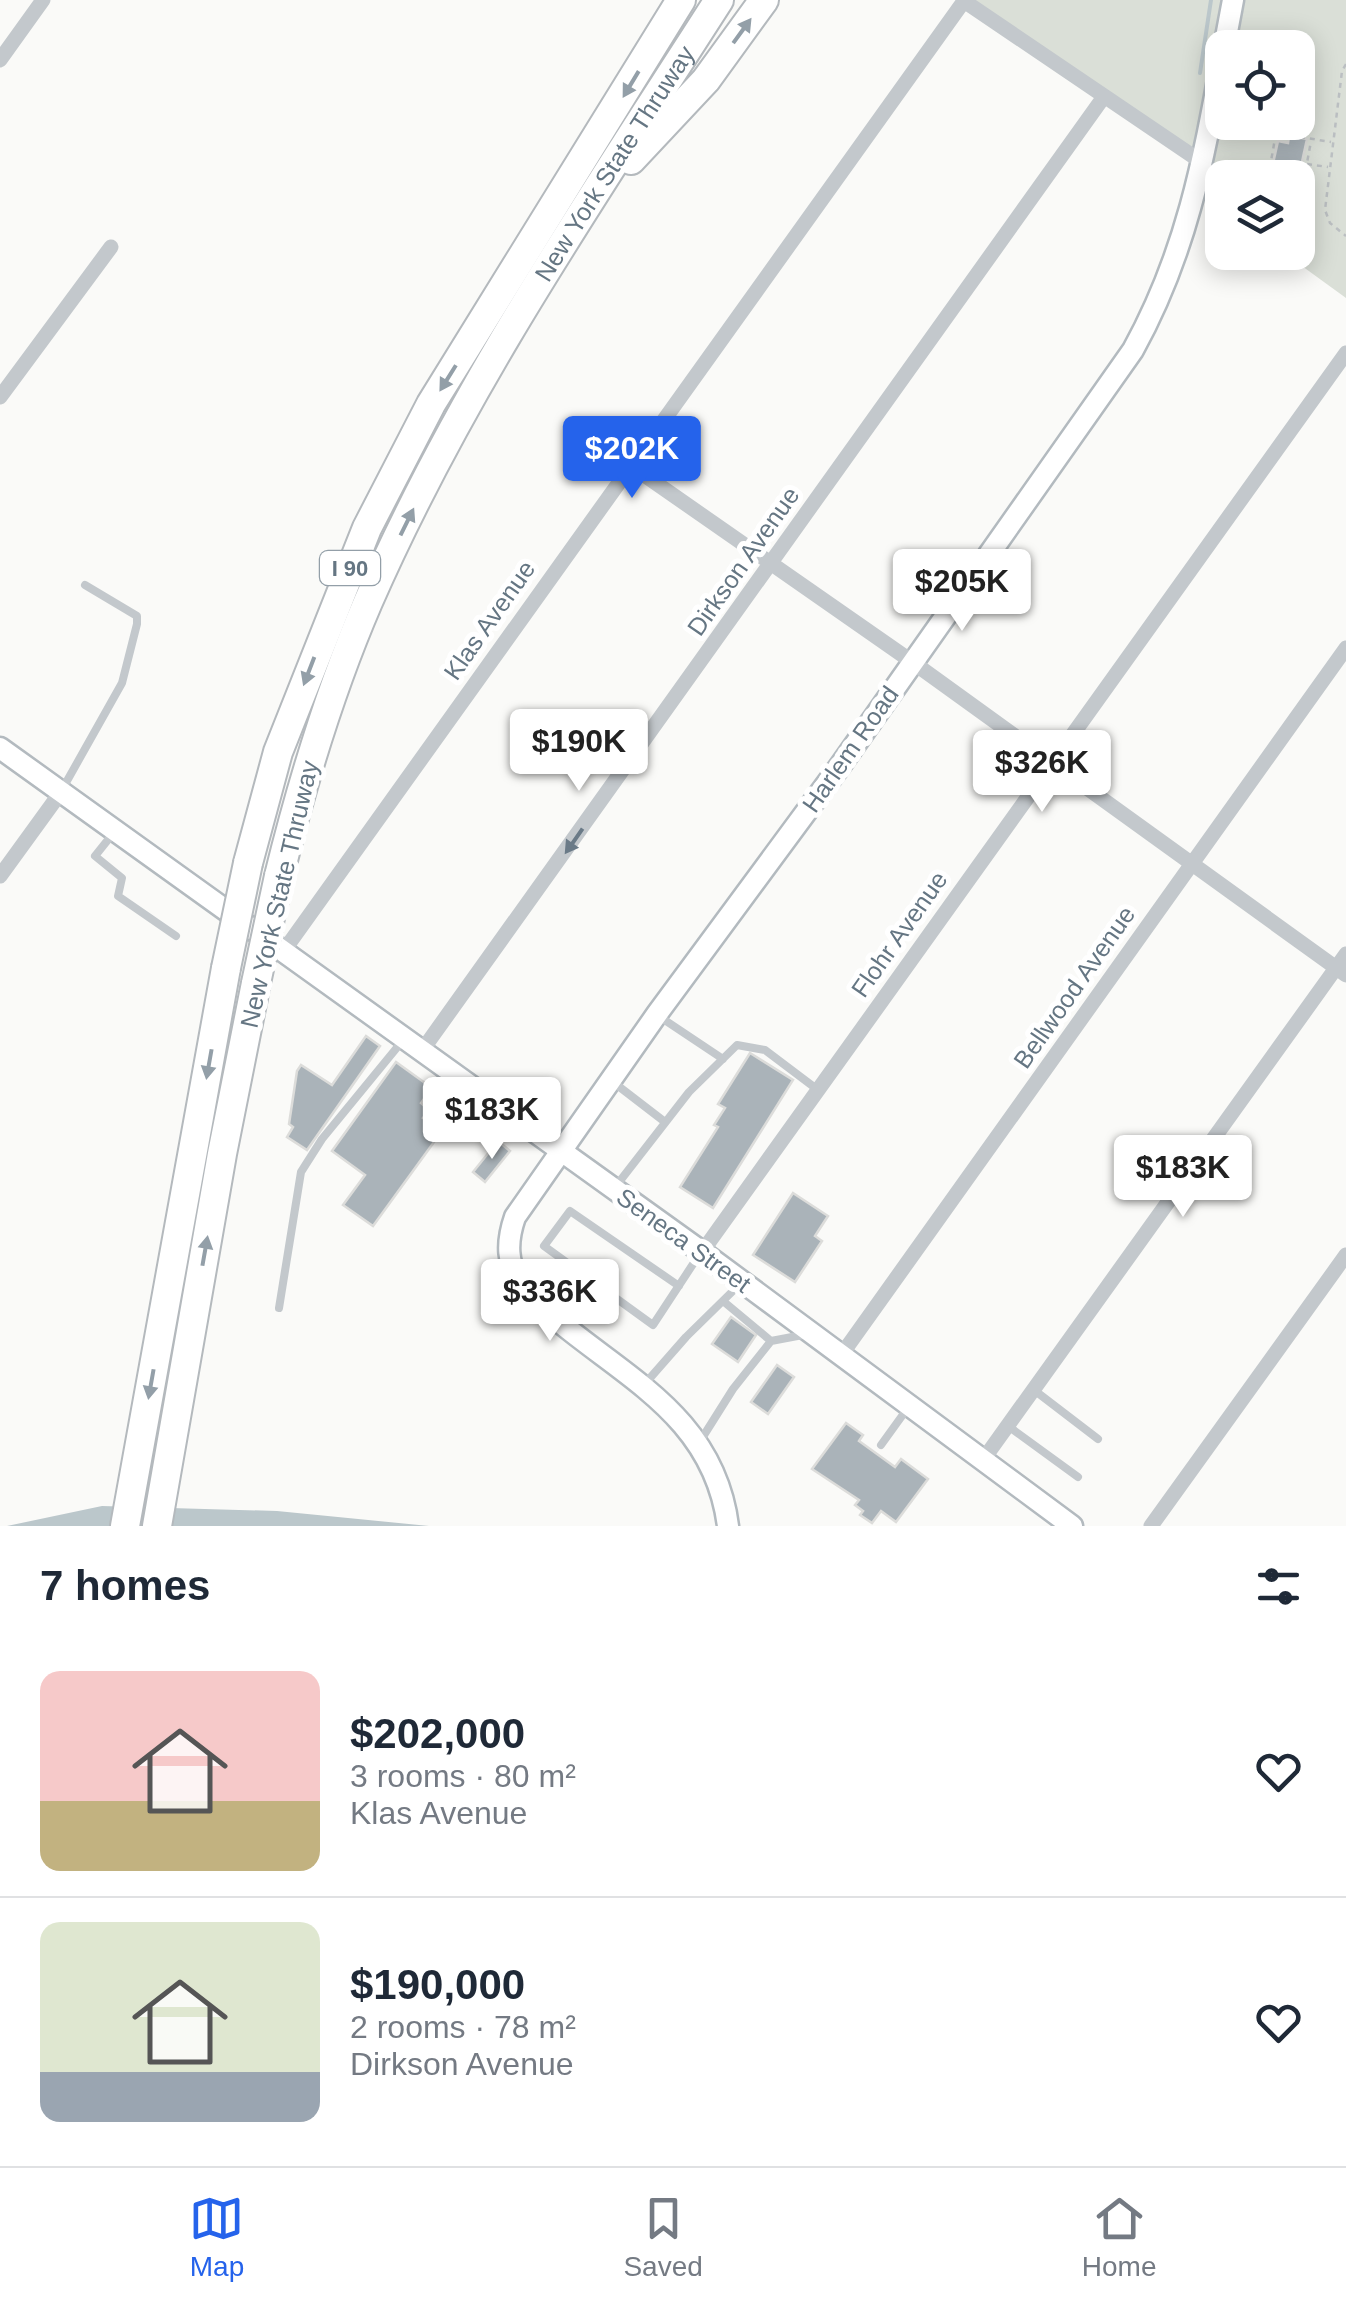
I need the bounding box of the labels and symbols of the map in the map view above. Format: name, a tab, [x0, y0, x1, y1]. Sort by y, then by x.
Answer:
one-way arrow	[732, 18, 751, 44]
street label: New York State Thruway	[529, 40, 700, 286]
one-way arrow	[623, 70, 640, 98]
one-way arrow	[439, 364, 457, 391]
pin: $202K	[562, 416, 702, 501]
street label: Dirkson Avenue	[681, 481, 805, 641]
one-way arrow	[399, 507, 416, 536]
pin: $205K	[892, 549, 1032, 634]
road number: I 90	[320, 551, 380, 585]
street label: Klas Avenue	[438, 555, 540, 685]
one-way arrow	[301, 656, 316, 686]
street label: Harlem Road	[796, 681, 904, 817]
pin: $190K	[509, 709, 649, 794]
pin: $326K	[972, 730, 1112, 815]
street label: New York State Thruway	[235, 757, 323, 1030]
one-way arrow	[565, 828, 584, 854]
street label: Flohr Avenue	[845, 866, 953, 1002]
street label: Bellwood Avenue	[1008, 901, 1140, 1073]
one-way arrow	[201, 1048, 216, 1080]
pin: $183K	[422, 1077, 562, 1162]
pin: $183K	[1113, 1135, 1253, 1220]
street label: Seneca Street	[612, 1182, 756, 1298]
one-way arrow	[198, 1235, 213, 1266]
pin: $336K	[480, 1259, 620, 1344]
one-way arrow	[143, 1368, 159, 1399]

